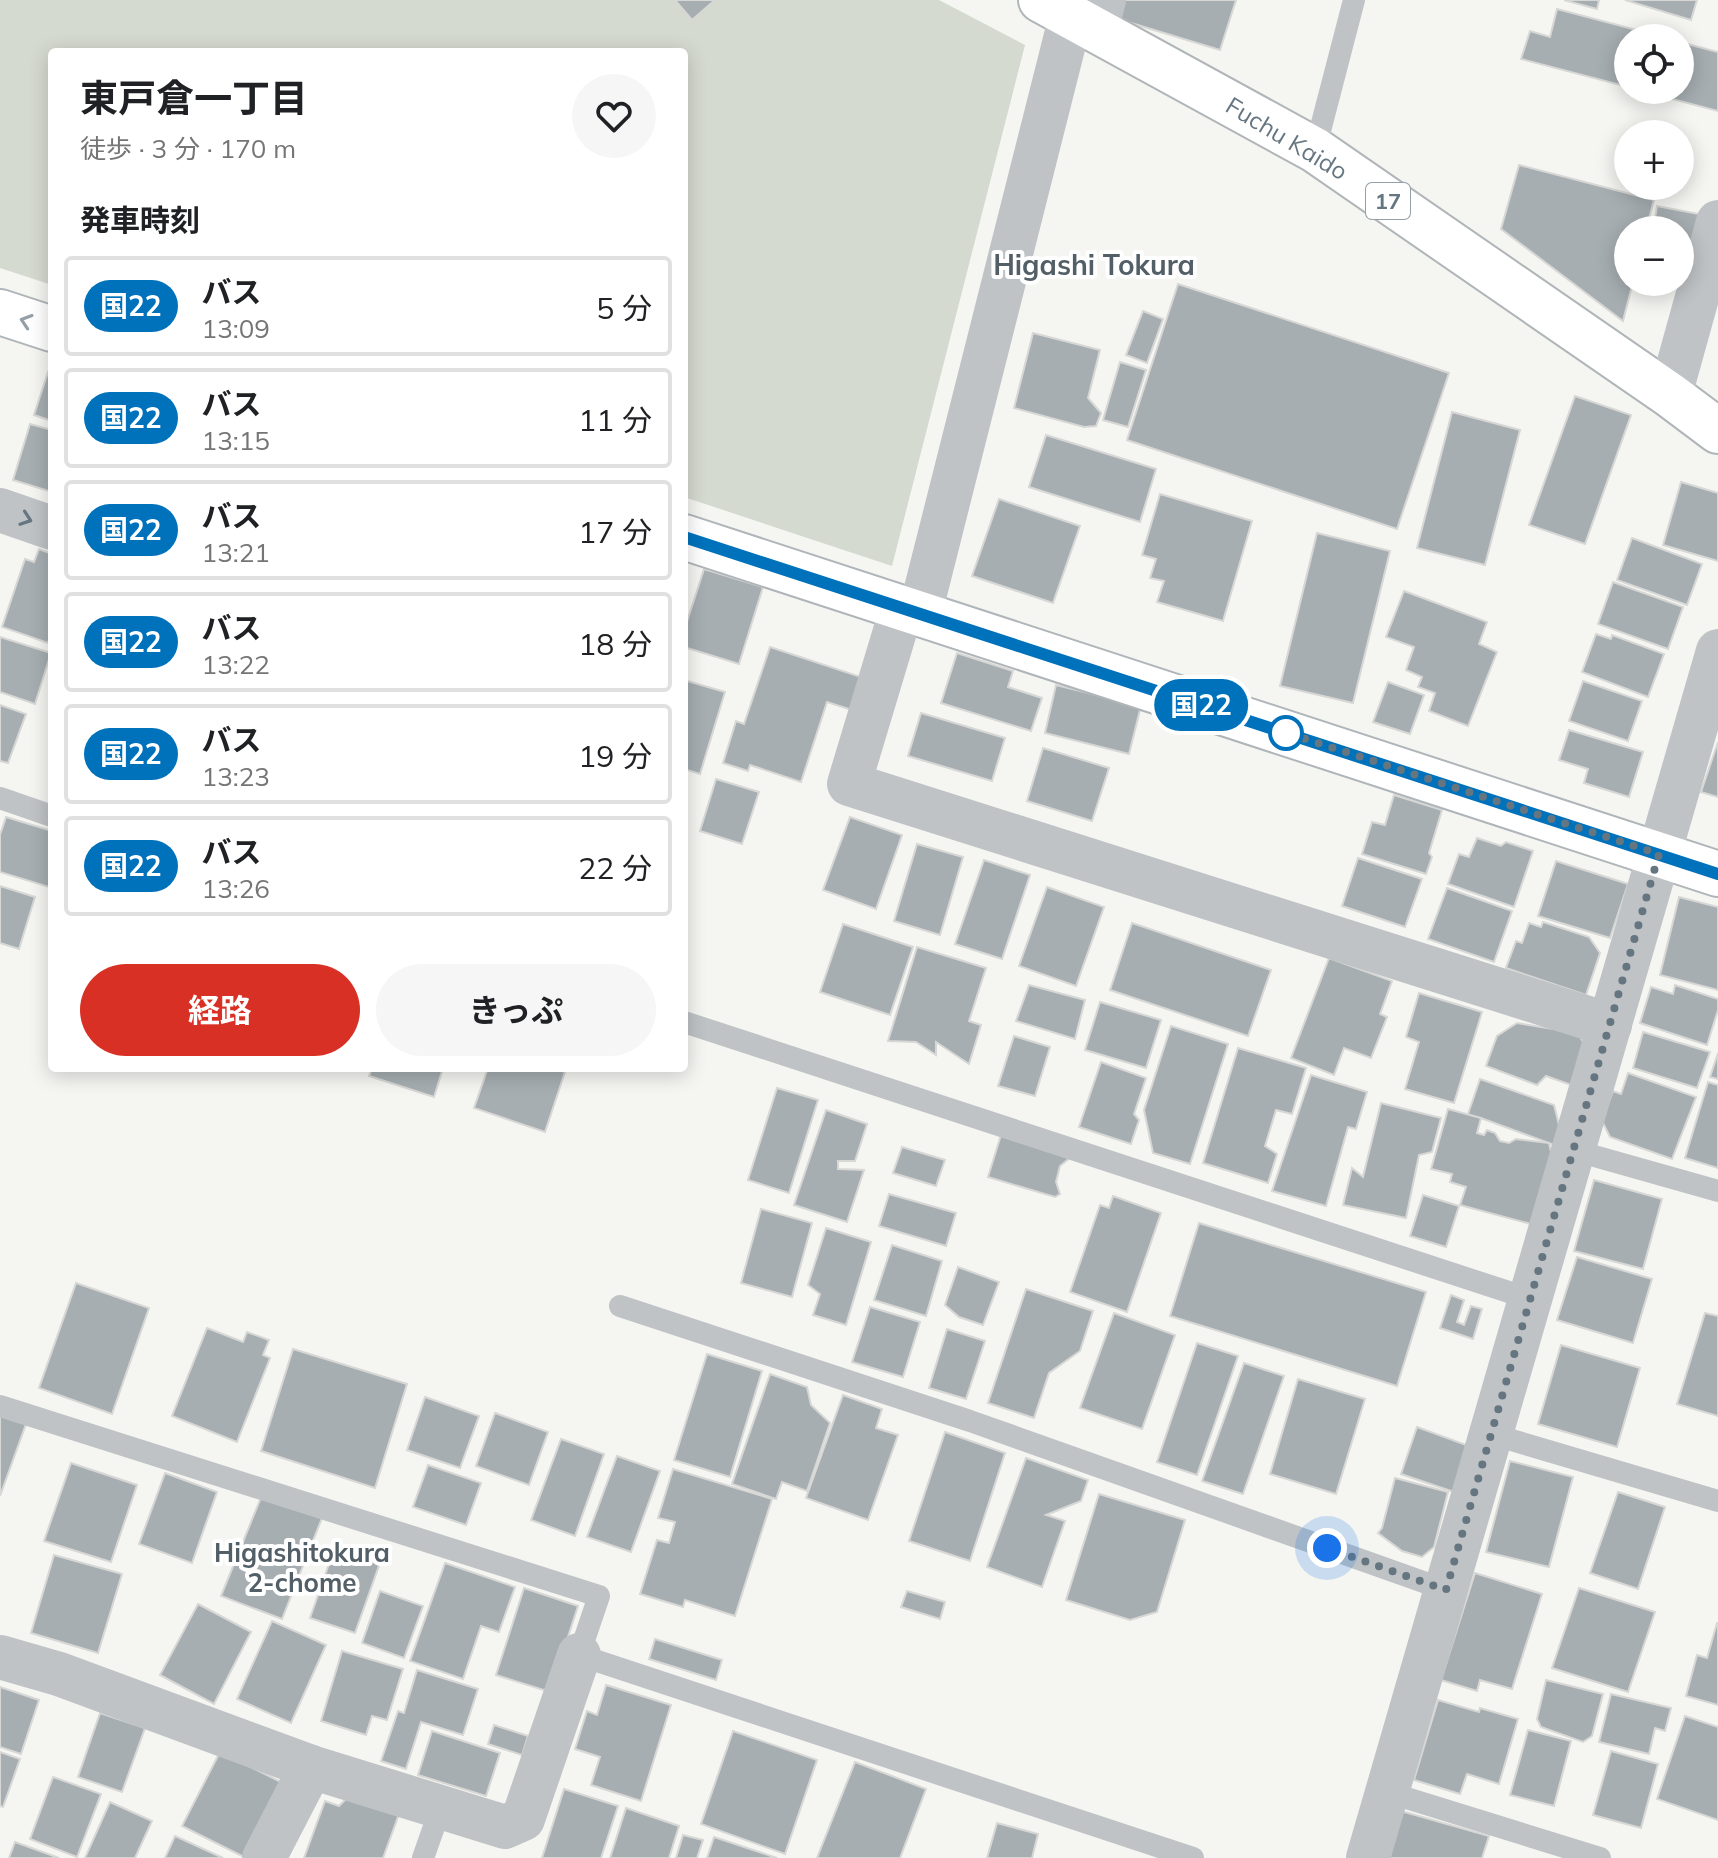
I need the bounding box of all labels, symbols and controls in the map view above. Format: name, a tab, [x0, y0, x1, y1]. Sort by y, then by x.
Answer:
map controls	[1614, 24, 1694, 296]
button: locate	[1614, 24, 1694, 104]
text: 東戸倉一丁目	[80, 74, 308, 122]
button: heart	[572, 74, 656, 158]
street label: Fuchu Kaido	[1221, 90, 1353, 186]
button: +	[1614, 120, 1694, 200]
text: 徒歩 · 3 分 · 170 m	[80, 132, 296, 165]
road number: 17	[1366, 183, 1410, 219]
text: 発車時刻	[80, 201, 200, 239]
button: −	[1614, 216, 1694, 296]
district label: Higashi Tokura	[993, 247, 1195, 282]
text: バス	[202, 273, 262, 311]
text: 国22	[100, 288, 162, 323]
text: 5 分	[596, 289, 652, 327]
text: 13:09	[202, 312, 270, 345]
one-way arrow	[20, 314, 34, 330]
text: バス	[202, 385, 262, 423]
text: 国22	[100, 400, 162, 435]
text: 11 分	[578, 401, 652, 439]
text: 13:15	[202, 424, 270, 457]
text: バス	[202, 497, 262, 535]
one-way arrow	[18, 510, 32, 526]
text: 国22	[100, 512, 162, 547]
text: 17 分	[578, 513, 652, 551]
text: 13:21	[202, 536, 270, 569]
text: バス	[202, 609, 262, 647]
text: 国22	[100, 624, 162, 659]
text: 18 分	[578, 625, 652, 663]
text: 13:22	[202, 648, 270, 681]
line badge: 国22	[1155, 679, 1247, 731]
text: 国22	[1170, 687, 1232, 722]
unlabelled marker	[1269, 716, 1303, 750]
text: バス	[202, 721, 262, 759]
text: 国22	[100, 736, 162, 771]
text: 19 分	[578, 737, 652, 775]
text: 13:23	[202, 760, 270, 793]
text: バス	[202, 833, 262, 871]
text: 国22	[100, 848, 162, 883]
text: 22 分	[578, 849, 652, 887]
text: 13:26	[202, 872, 270, 905]
button: 経路	[80, 964, 360, 1056]
button: きっぷ	[376, 964, 656, 1056]
your location	[1307, 1528, 1347, 1568]
district label: Higashitokura 2-chome	[214, 1536, 390, 1599]

